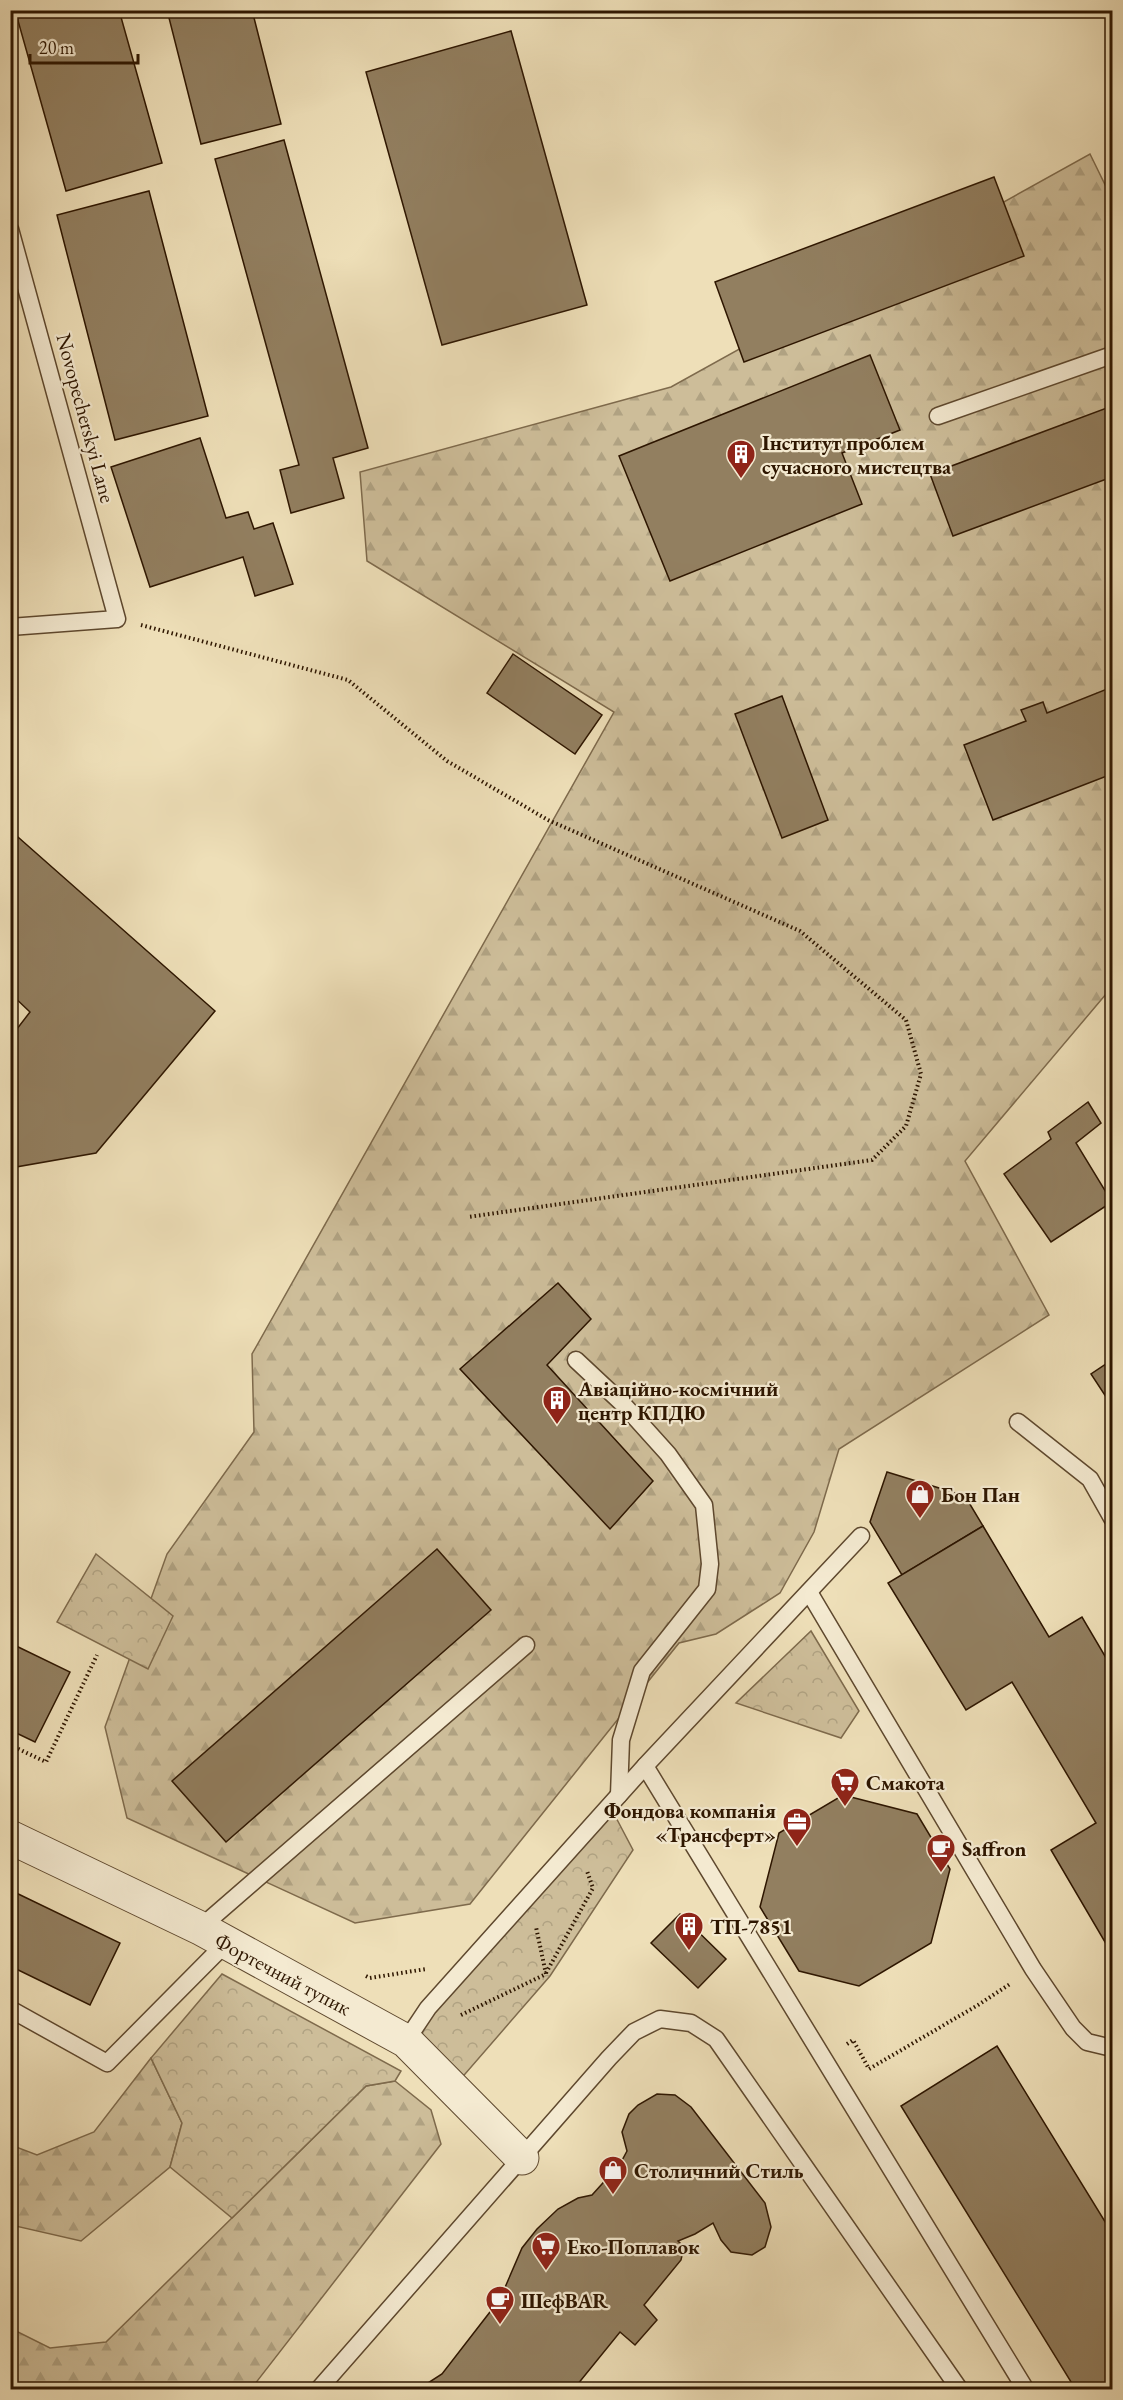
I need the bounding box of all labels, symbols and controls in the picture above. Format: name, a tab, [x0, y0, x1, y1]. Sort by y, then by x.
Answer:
scale bar	[30, 27, 138, 65]
text: 20 m	[39, 36, 74, 59]
street label: Novopecherskyi Lane	[50, 330, 122, 506]
place label: Інститут проблем сучасного мистецтва	[762, 429, 952, 480]
building icon: Інститут проблем сучасного мистецтва	[725, 438, 757, 480]
place label: Авіаційно-космічний центр КПДЮ	[577, 1375, 778, 1426]
building icon: Авіаційно-космічний центр КПДЮ	[541, 1384, 573, 1426]
shop icon: Бон Пан	[904, 1478, 936, 1520]
place label: Бон Пан	[941, 1481, 1020, 1508]
supermarket icon: Смакота	[829, 1766, 861, 1808]
place label: Смакота	[866, 1769, 946, 1796]
place label: Фондова компанія «Трансферт»	[604, 1797, 776, 1848]
office icon: Фондова компанія «Трансферт»	[781, 1806, 813, 1848]
cafe icon: Saffron	[925, 1832, 957, 1874]
place label: Saffron	[962, 1835, 1027, 1862]
building icon: ТП-7851	[673, 1910, 705, 1952]
place label: ТП-7851	[710, 1913, 792, 1940]
street label: Фортечний тупик	[210, 1927, 356, 2021]
shop icon: Столичний Стиль	[597, 2154, 629, 2196]
place label: Столичний Стиль	[634, 2157, 804, 2184]
supermarket icon: Еко-Поплавок	[530, 2230, 562, 2272]
place label: Еко-Поплавок	[567, 2233, 700, 2260]
cafe icon: ШефBAR	[484, 2284, 516, 2326]
place label: ШефBAR	[521, 2287, 609, 2314]

